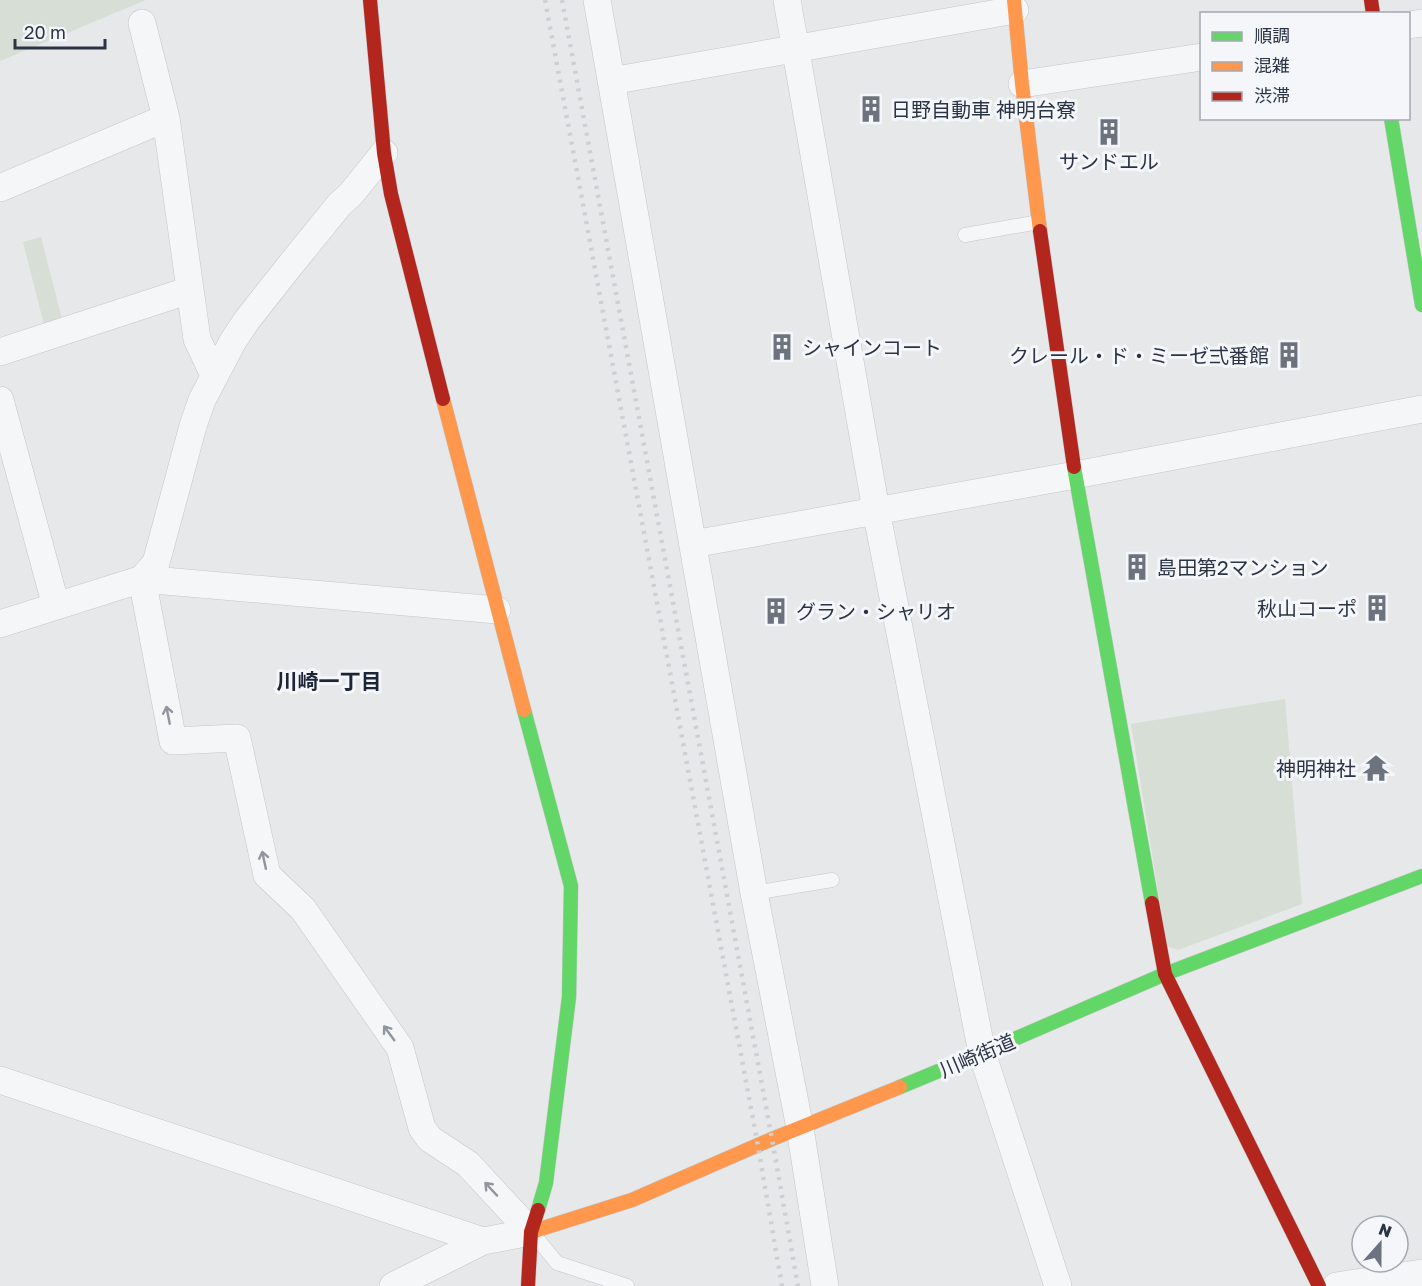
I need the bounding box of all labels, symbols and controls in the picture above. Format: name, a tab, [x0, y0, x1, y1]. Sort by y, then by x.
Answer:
scale bar	[15, 12, 105, 50]
legend	[1200, 12, 1410, 120]
text: 20 m	[24, 21, 66, 43]
text: 順調	[1254, 24, 1290, 46]
text: 混雑	[1254, 54, 1290, 76]
text: 渋滞	[1254, 84, 1290, 106]
building icon: 日野自動車 神明台寮	[856, 94, 886, 124]
place label: 日野自動車 神明台寮	[891, 97, 1076, 121]
building icon: サンドエル	[1094, 117, 1124, 147]
place label: サンドエル	[1059, 149, 1159, 173]
building icon: シャインコート	[767, 332, 797, 362]
place label: シャインコート	[802, 335, 942, 359]
building icon: クレール・ド・ミーゼ弍番館	[1274, 340, 1304, 370]
place label: クレール・ド・ミーゼ弍番館	[1009, 343, 1269, 367]
building icon: 島田第2マンション	[1122, 552, 1152, 582]
place label: 島田第2マンション	[1157, 555, 1329, 579]
building icon: 秋山コーポ	[1362, 593, 1392, 623]
building icon: グラン・シャリオ	[761, 596, 791, 626]
place label: 秋山コーポ	[1257, 596, 1357, 620]
place label: グラン・シャリオ	[796, 599, 956, 623]
district label: 川崎一丁目	[277, 668, 382, 694]
one-way arrow	[162, 706, 173, 725]
temple icon: 神明神社	[1361, 753, 1391, 783]
place label: 神明神社	[1276, 756, 1356, 780]
one-way arrow	[257, 851, 269, 870]
one-way arrow	[383, 1025, 395, 1041]
street label: 川崎街道	[935, 1028, 1019, 1082]
one-way arrow	[484, 1182, 498, 1197]
north arrow	[1350, 1214, 1410, 1274]
text: N	[1376, 1218, 1395, 1242]

